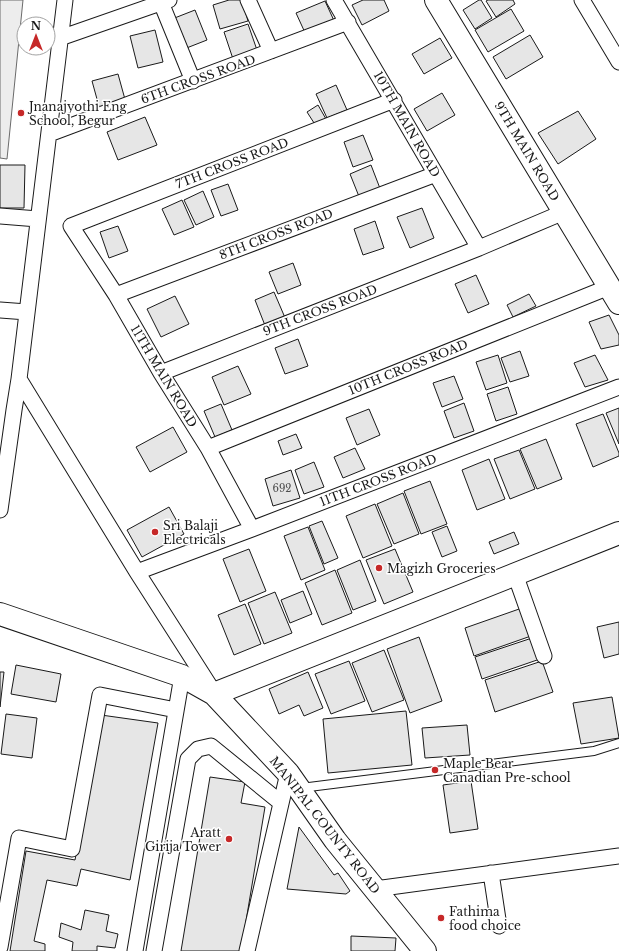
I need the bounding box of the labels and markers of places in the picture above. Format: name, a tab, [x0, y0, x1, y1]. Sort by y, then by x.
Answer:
place label: Jnanajyothi Eng School, Begur	[27, 99, 128, 128]
marker: Jnanajyothi Eng School, Begur	[16, 108, 26, 118]
place label: Sri Balaji Electricals	[163, 518, 226, 547]
marker: Sri Balaji Electricals	[150, 527, 160, 537]
place label: Magizh Groceries	[387, 561, 496, 576]
marker: Magizh Groceries	[374, 563, 384, 573]
place label: Maple Bear Canadian Pre-school	[443, 756, 571, 785]
marker: Maple Bear Canadian Pre-school	[430, 765, 440, 775]
place label: Aratt Girija Tower	[145, 825, 221, 854]
marker: Aratt Girija Tower	[224, 834, 234, 844]
place label: Fathima food choice	[449, 904, 521, 933]
marker: Fathima food choice	[436, 913, 446, 923]

